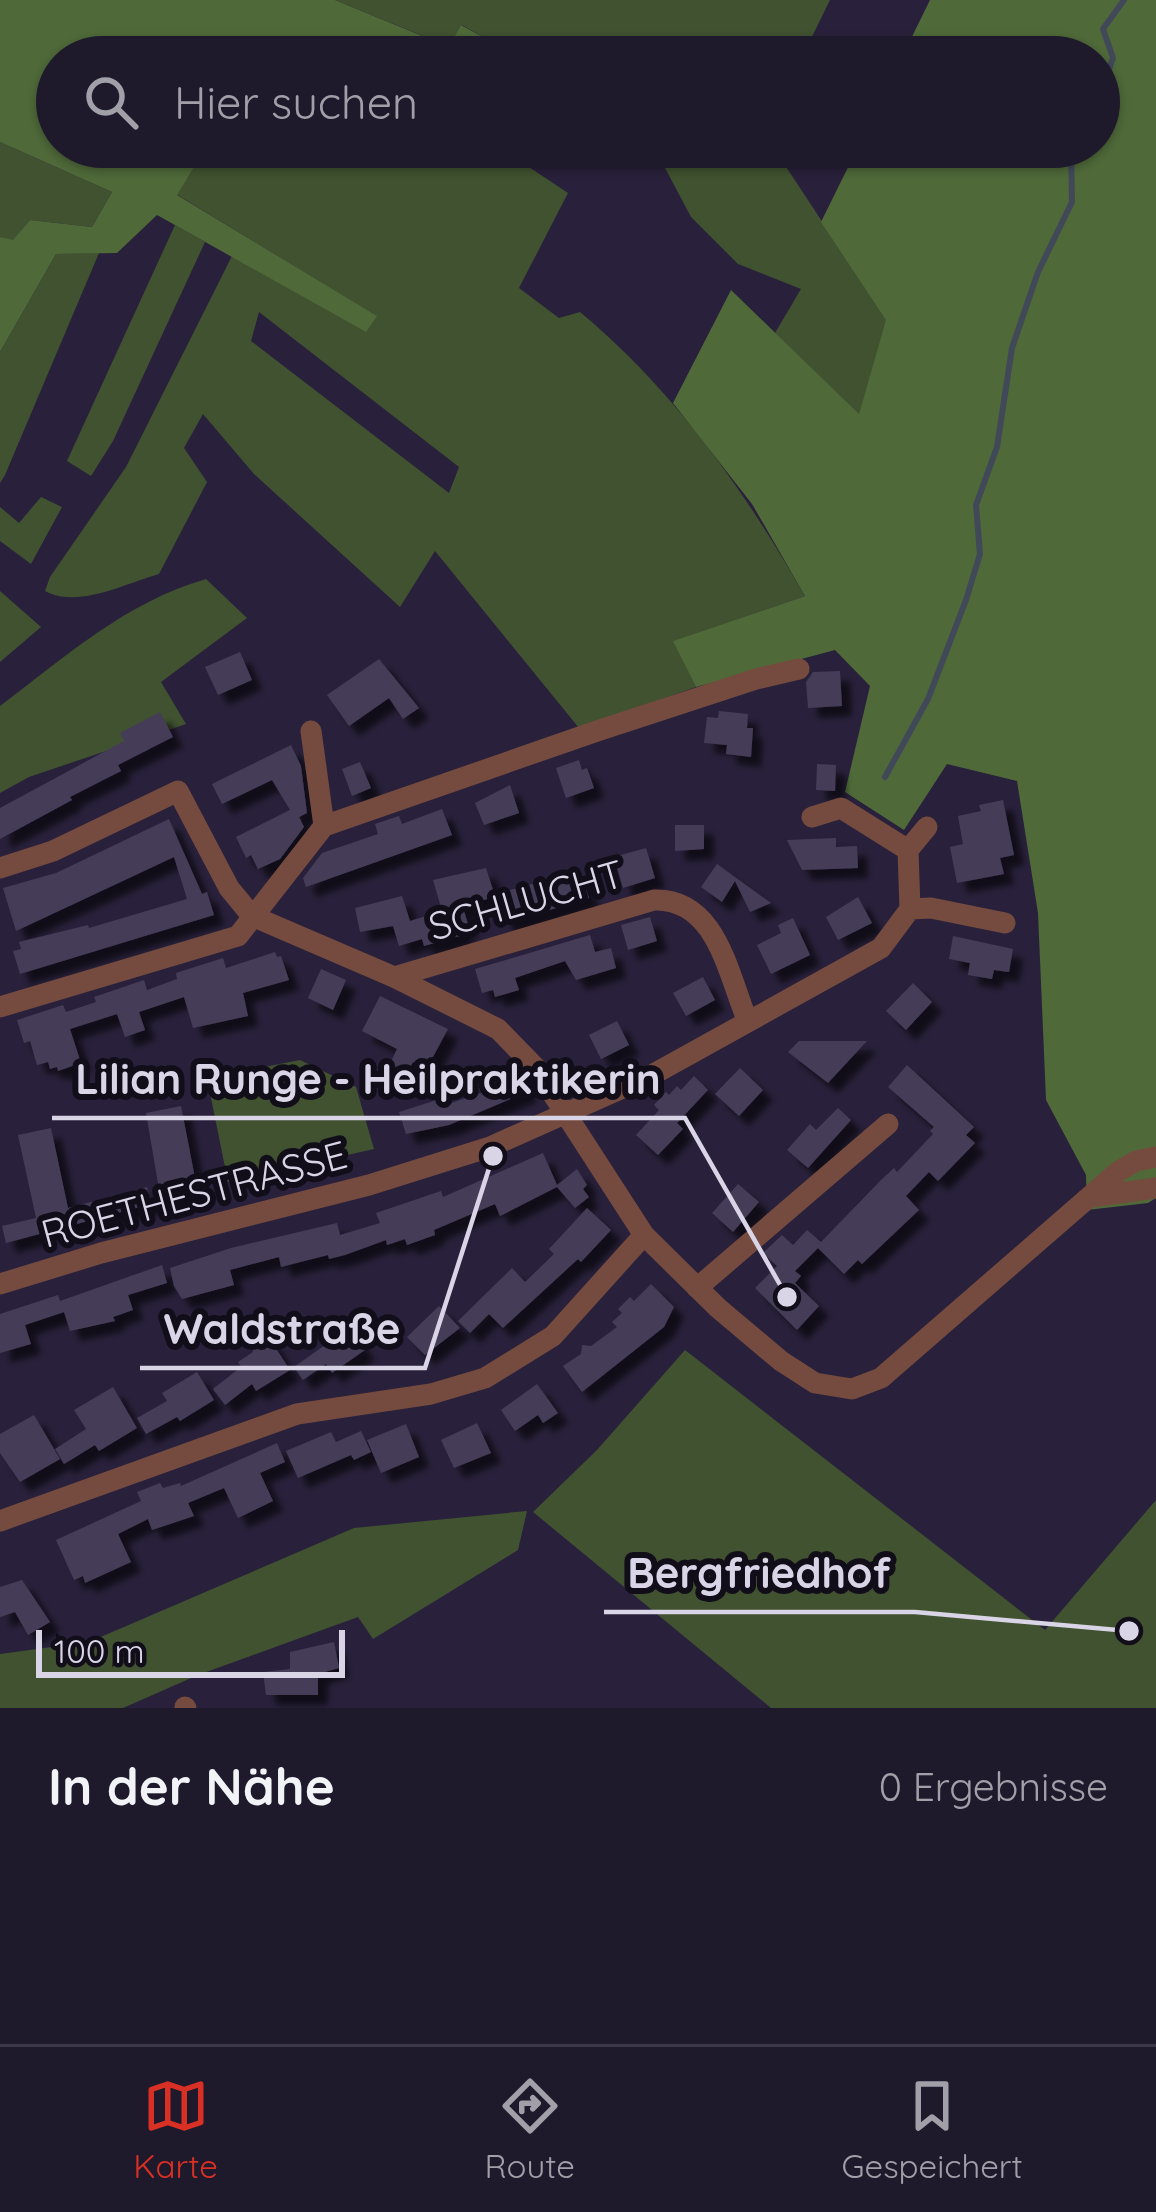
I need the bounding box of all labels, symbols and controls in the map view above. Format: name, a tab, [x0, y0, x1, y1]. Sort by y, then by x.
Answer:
search box	[36, 36, 1120, 168]
icon: search	[78, 69, 144, 135]
text: Hier suchen	[174, 74, 418, 130]
street label: SCHLUCHT	[423, 848, 629, 951]
callout: Lilian Runge - Heilpraktikerin	[52, 1040, 685, 1118]
text: Lilian Runge - Heilpraktikerin	[75, 1052, 661, 1105]
street label: ROETHESTRASSE	[36, 1129, 352, 1258]
callout: Waldstraße	[140, 1290, 425, 1368]
text: Waldstraße	[163, 1302, 401, 1355]
callout: Bergfriedhof	[604, 1534, 915, 1612]
text: Bergfriedhof	[627, 1546, 891, 1599]
scale bar	[36, 1624, 345, 1677]
text: 100 m	[54, 1630, 145, 1671]
text: In der Nähe	[48, 1754, 335, 1818]
text: 0 Ergebnisse	[879, 1762, 1108, 1811]
tab: Karte	[133, 2073, 218, 2186]
tab: Route	[485, 2073, 575, 2186]
tab: Gespeichert	[842, 2073, 1023, 2186]

